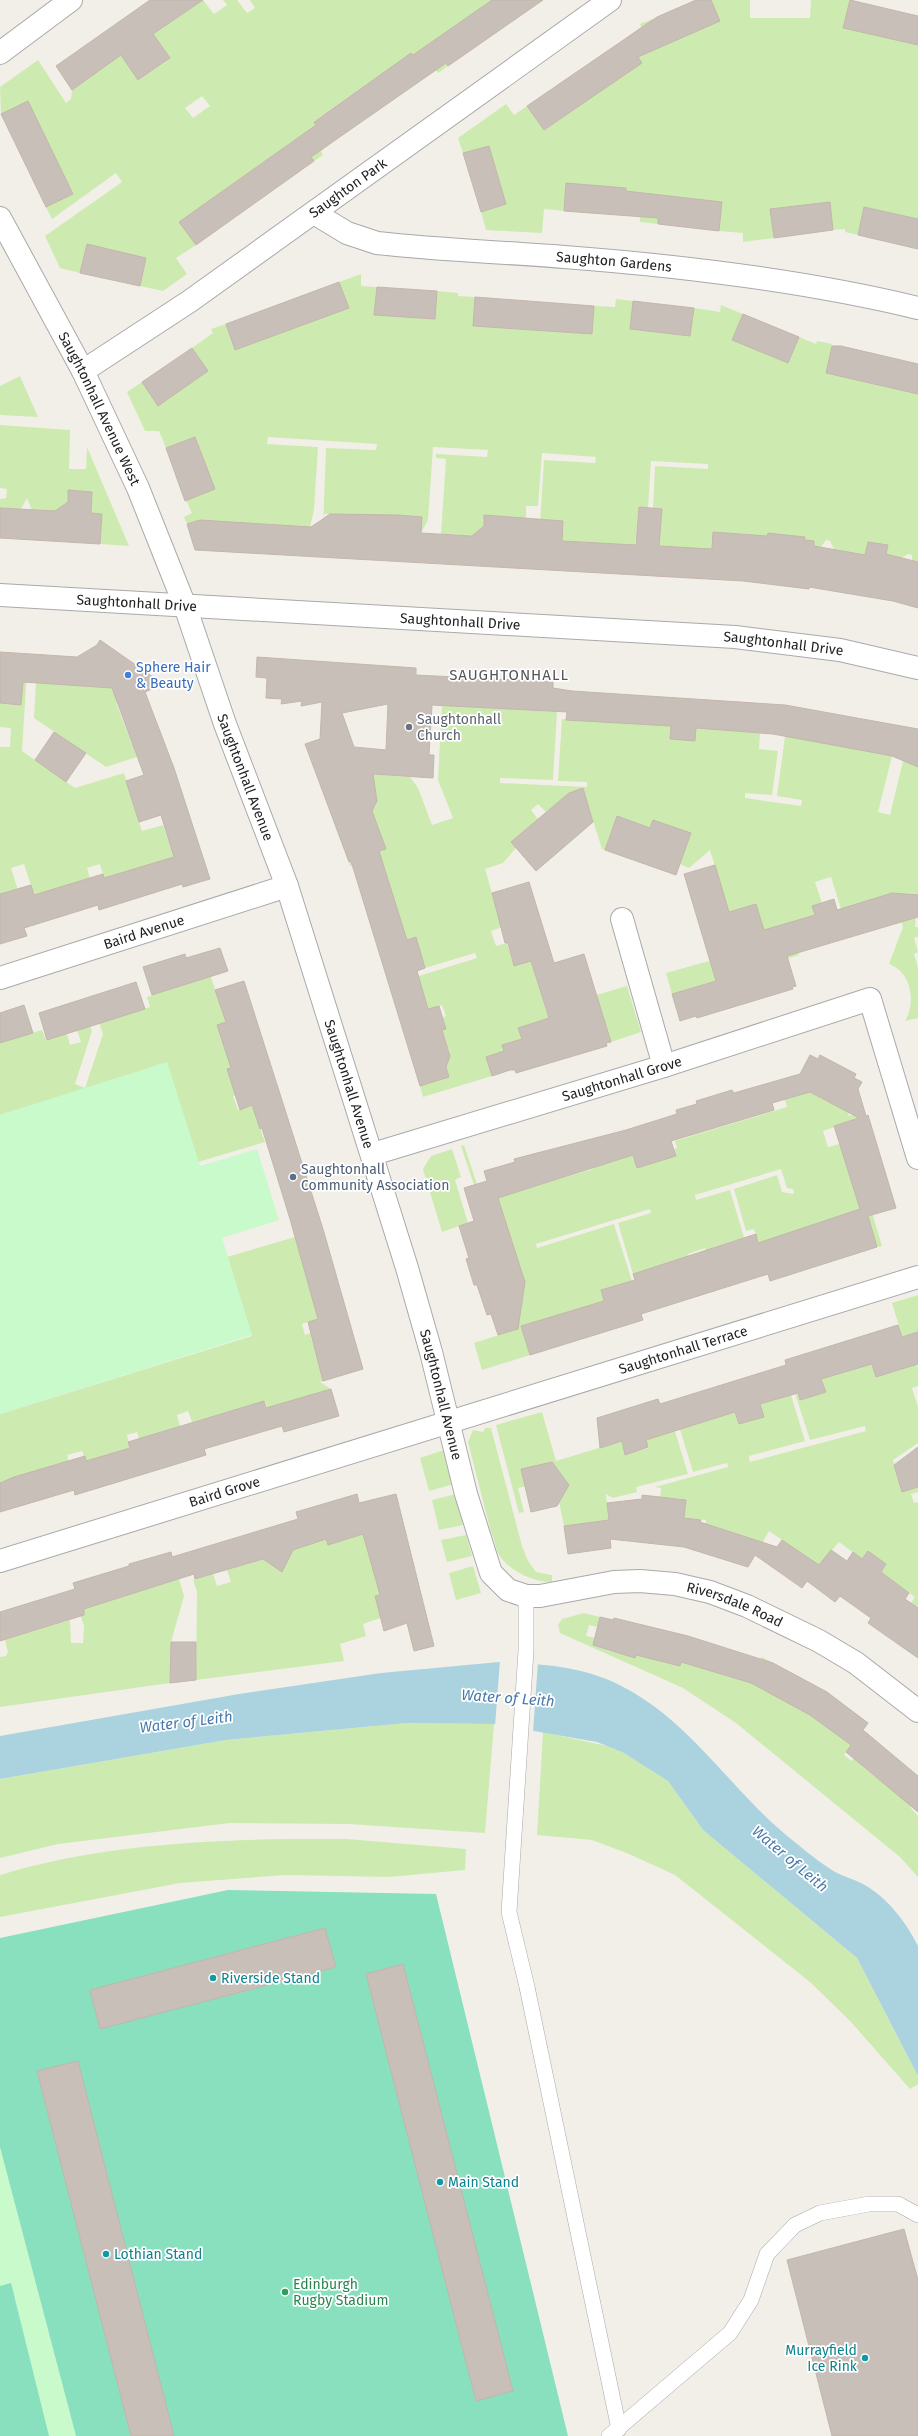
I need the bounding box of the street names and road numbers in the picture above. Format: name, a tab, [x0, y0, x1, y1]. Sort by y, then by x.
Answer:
street label: Saughton Park	[306, 154, 391, 222]
street label: Saughton Gardens	[556, 248, 673, 276]
street label: Saughtonhall Avenue West	[54, 329, 144, 489]
street label: Saughtonhall Drive	[76, 591, 197, 615]
street label: Saughtonhall Drive	[399, 610, 521, 634]
street label: Saughtonhall Drive	[723, 628, 844, 659]
street label: Saughtonhall Avenue	[213, 712, 277, 843]
street label: Baird Avenue	[101, 912, 186, 953]
street label: Saughtonhall Avenue	[320, 1018, 377, 1151]
street label: Saughtonhall Grove	[560, 1053, 684, 1105]
street label: Saughtonhall Terrace	[617, 1322, 750, 1378]
street label: Saughtonhall Avenue	[416, 1327, 465, 1462]
street label: Baird Grove	[187, 1473, 262, 1511]
street label: Riversdale Road	[685, 1579, 785, 1631]

